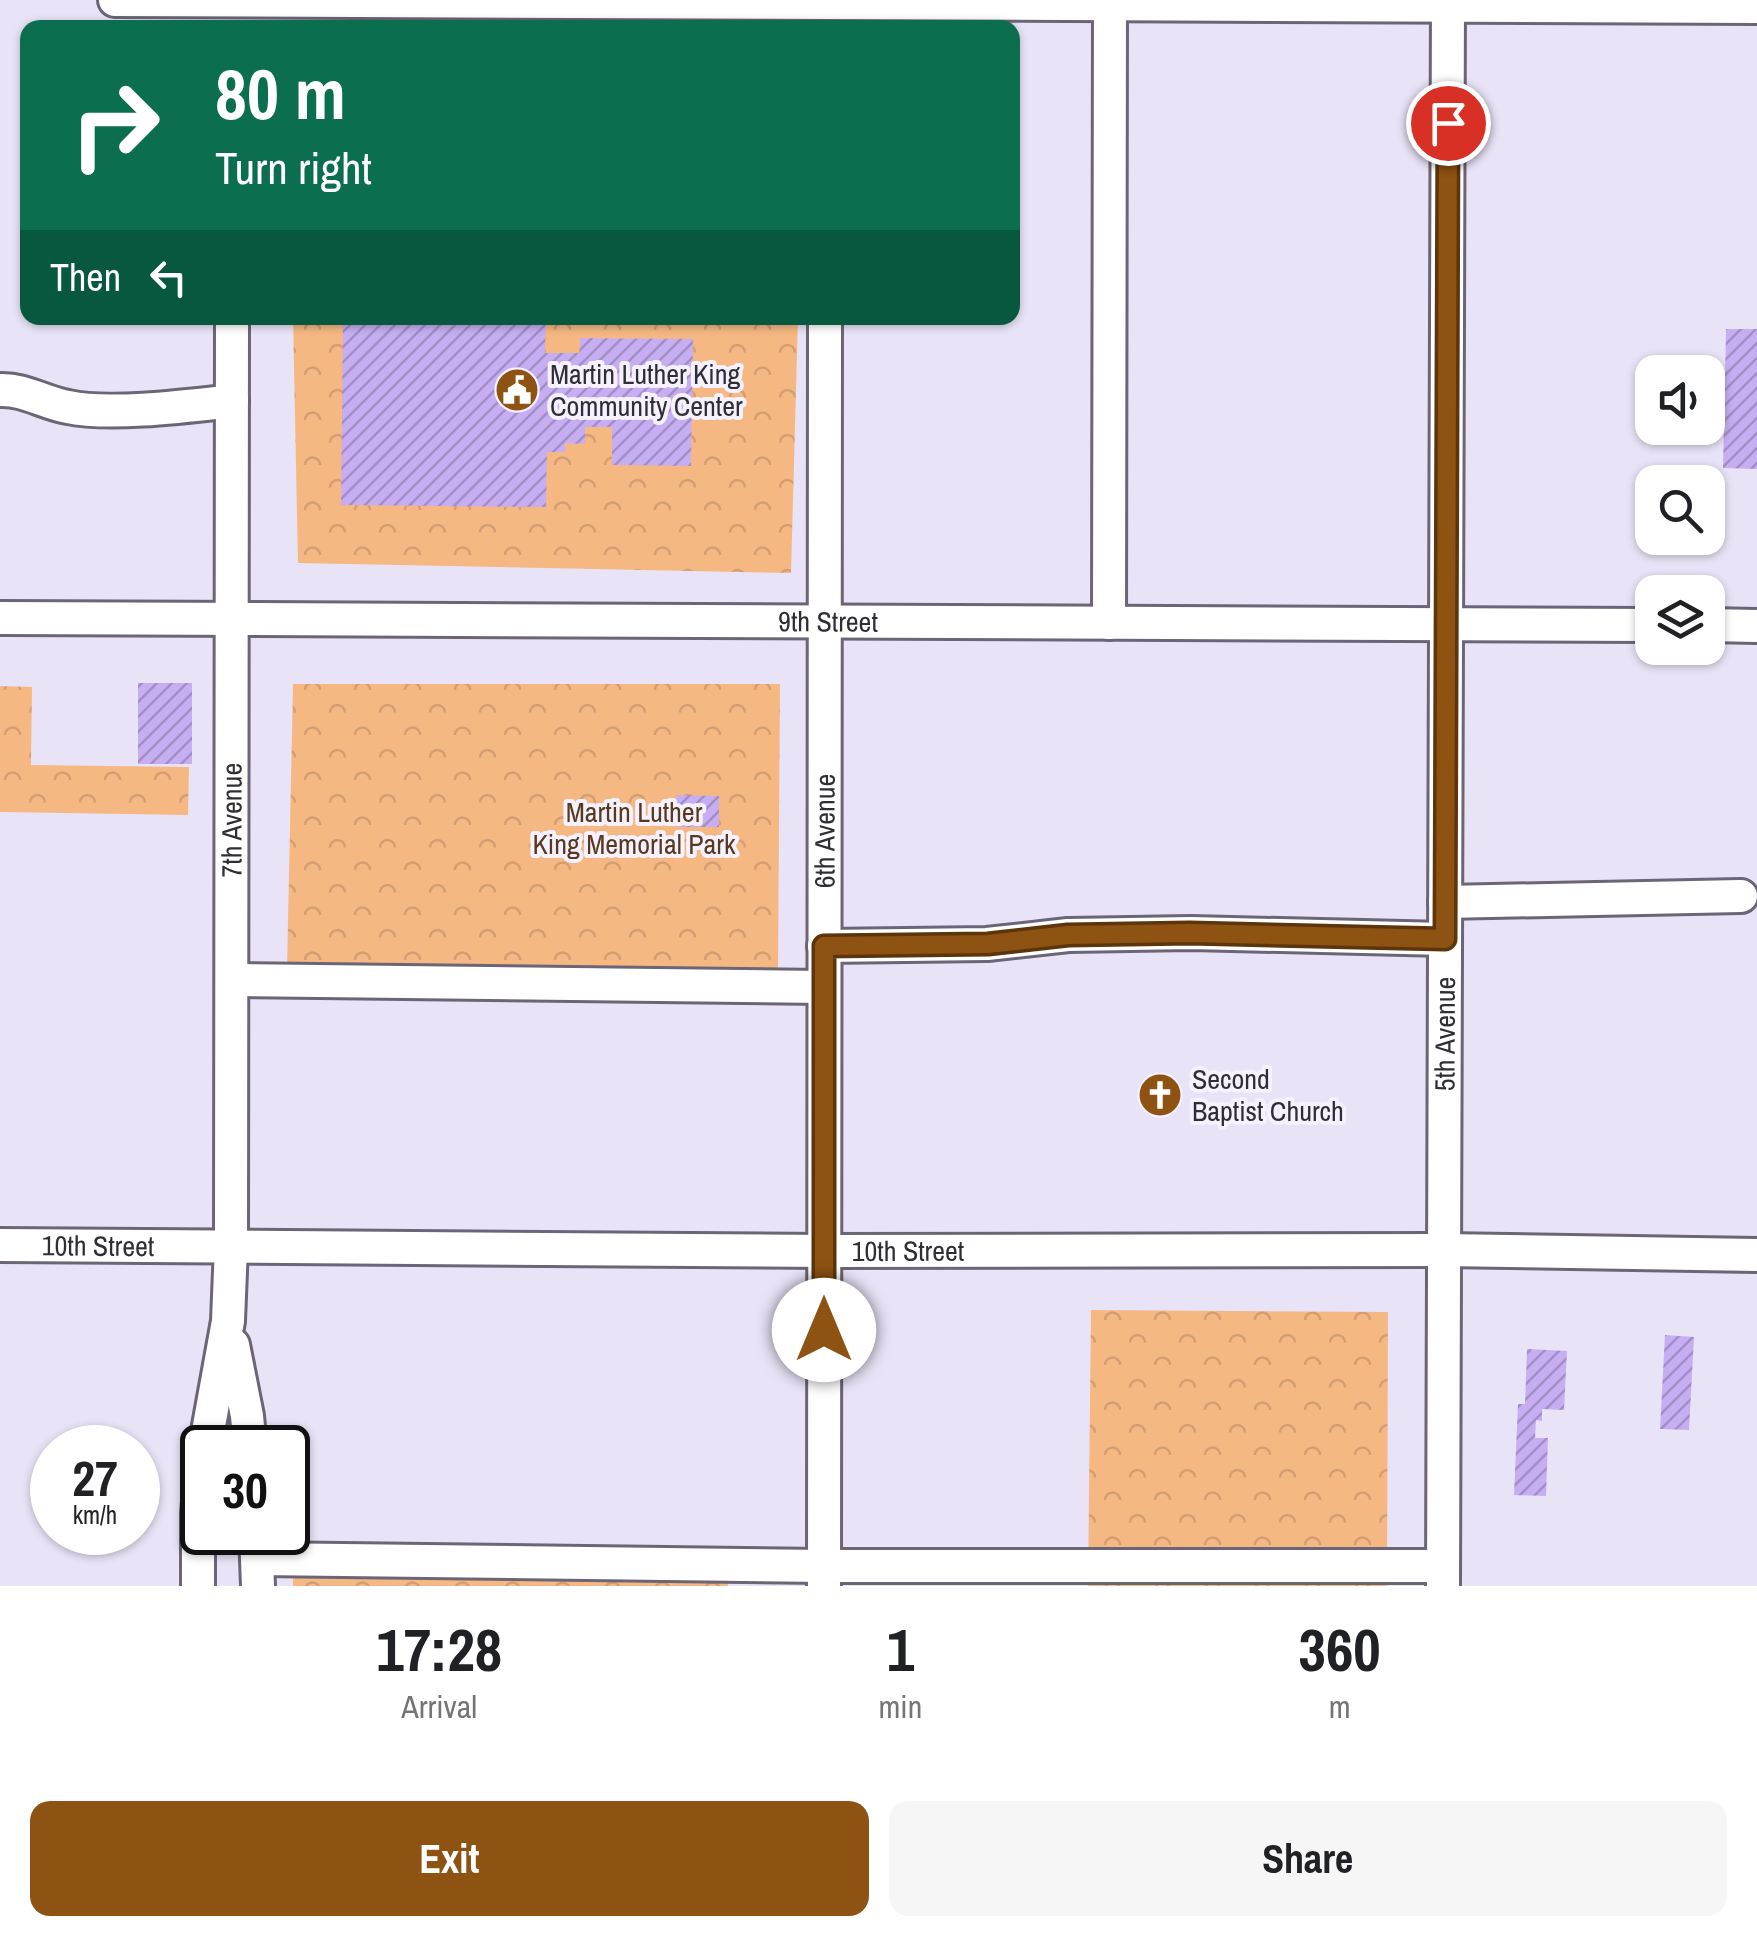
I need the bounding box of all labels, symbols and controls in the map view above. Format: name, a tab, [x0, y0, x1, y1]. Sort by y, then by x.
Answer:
text: 80 m	[215, 47, 346, 141]
icon: right	[50, 60, 180, 190]
pin	[1406, 81, 1491, 166]
icon: arrive	[1421, 96, 1476, 151]
text: Turn right	[215, 137, 372, 198]
icon: left	[141, 250, 196, 305]
text: Then	[50, 252, 121, 303]
place label: Martin Luther King Community Center	[550, 355, 743, 425]
map controls	[1635, 355, 1725, 665]
button: sound	[1635, 355, 1725, 445]
public building icon: Martin Luther King Community Center	[494, 367, 540, 413]
button: search	[1635, 465, 1725, 555]
button: layers	[1635, 575, 1725, 665]
street label: 9th Street	[778, 602, 878, 641]
street label: 7th Avenue	[212, 763, 251, 877]
street label: 6th Avenue	[806, 774, 844, 888]
park label: Martin Luther King Memorial Park	[533, 793, 736, 863]
street label: 5th Avenue	[1426, 977, 1464, 1091]
place label: Second Baptist Church	[1192, 1060, 1344, 1130]
church icon: Second Baptist Church	[1137, 1072, 1183, 1118]
street label: 10th Street	[42, 1226, 154, 1265]
street label: 10th Street	[852, 1232, 964, 1270]
position arrow	[772, 1278, 876, 1382]
speed limit sign: 30	[180, 1425, 310, 1555]
text: 27	[72, 1444, 118, 1512]
text: km/h	[73, 1498, 117, 1532]
text: 17:28	[376, 1609, 502, 1690]
text: 1	[887, 1609, 914, 1690]
text: 360	[1299, 1609, 1381, 1690]
text: Arrival	[401, 1685, 477, 1728]
text: min	[878, 1685, 922, 1728]
text: m	[1329, 1685, 1351, 1728]
button: Exit	[30, 1801, 869, 1916]
button: Share	[889, 1801, 1727, 1916]

